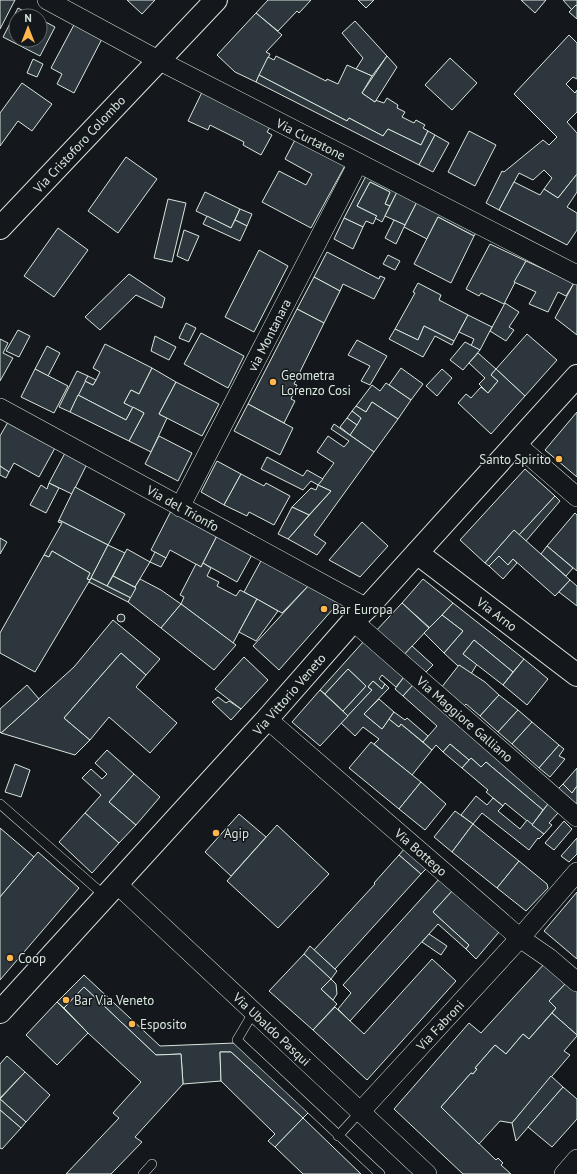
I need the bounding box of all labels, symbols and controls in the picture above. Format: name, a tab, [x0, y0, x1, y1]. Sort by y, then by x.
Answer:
north arrow	[8, 8, 48, 48]
text: N	[24, 11, 32, 25]
street label: Via Cristoforo Colombo	[29, 92, 129, 198]
street label: Via Curtatone	[272, 114, 348, 164]
street label: via Montanara	[244, 296, 295, 374]
place label: Geometra Lorenzo Cosi	[281, 367, 351, 399]
marker: Geometra Lorenzo Cosi	[268, 377, 278, 387]
place label: Santo Spirito	[479, 451, 551, 468]
marker: Santo Spirito	[554, 454, 564, 464]
street label: Via del Trionfo	[143, 481, 222, 535]
street label: Via Arno	[472, 593, 520, 635]
place label: Bar Europa	[332, 601, 393, 618]
marker: Bar Europa	[319, 604, 329, 614]
street label: Via Vittorio Veneto	[249, 650, 330, 740]
street label: Via Maggiore Galliano	[412, 672, 516, 766]
street label: Via Bottego	[390, 824, 451, 880]
place label: Agip	[224, 825, 249, 842]
marker: Agip	[211, 828, 221, 838]
place label: Coop	[18, 950, 46, 967]
marker: Coop	[5, 953, 15, 963]
street label: Via Ubaldo Pasqui	[229, 988, 314, 1070]
place label: Bar Via Veneto	[74, 992, 154, 1009]
marker: Bar Via Veneto	[61, 995, 71, 1005]
street label: Via Fabroni	[412, 997, 468, 1055]
place label: Esposito	[140, 1016, 187, 1033]
marker: Esposito	[127, 1019, 137, 1029]

